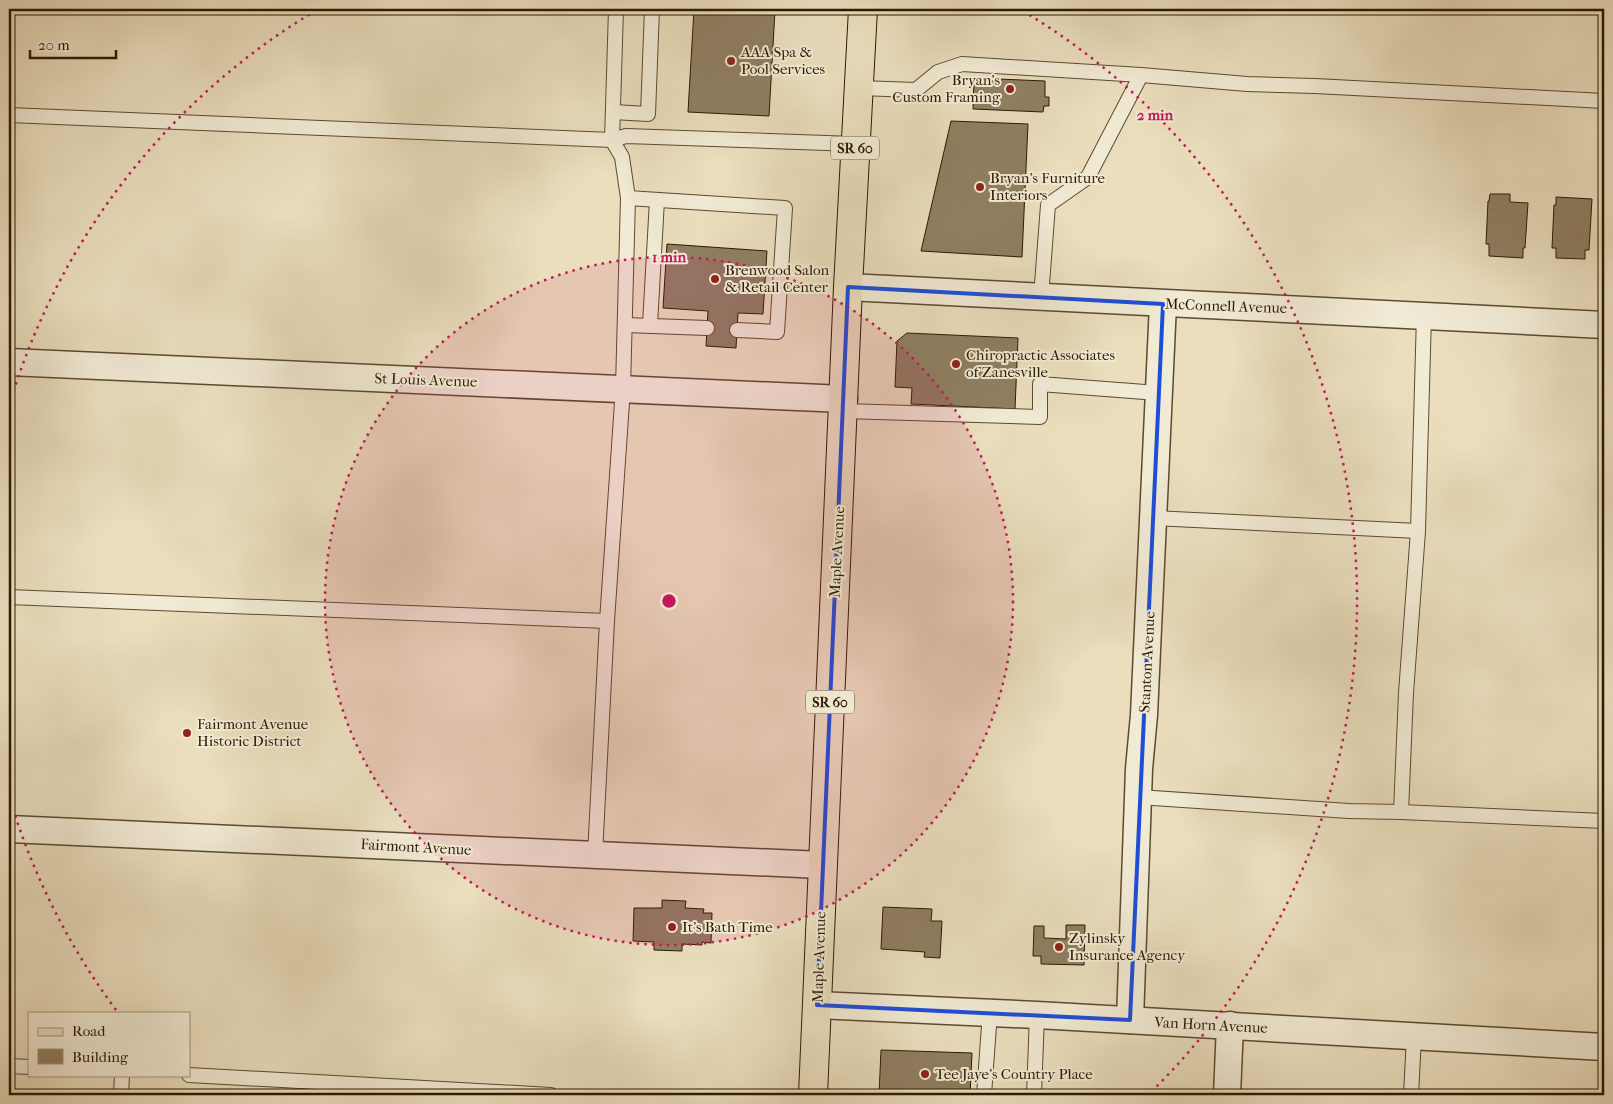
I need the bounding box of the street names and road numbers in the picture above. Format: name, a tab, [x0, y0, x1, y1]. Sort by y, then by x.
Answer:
road number: SR 60	[831, 136, 879, 160]
street label: McConnell Avenue	[1165, 295, 1288, 317]
street label: St Louis Avenue	[374, 369, 478, 391]
street label: Maple Avenue	[826, 505, 848, 598]
street label: Stanton Avenue	[1135, 610, 1159, 713]
road number: SR 60	[806, 690, 854, 714]
street label: Fairmont Avenue	[360, 835, 473, 859]
street label: Maple Avenue	[808, 910, 830, 1003]
street label: Van Horn Avenue	[1153, 1013, 1269, 1037]

